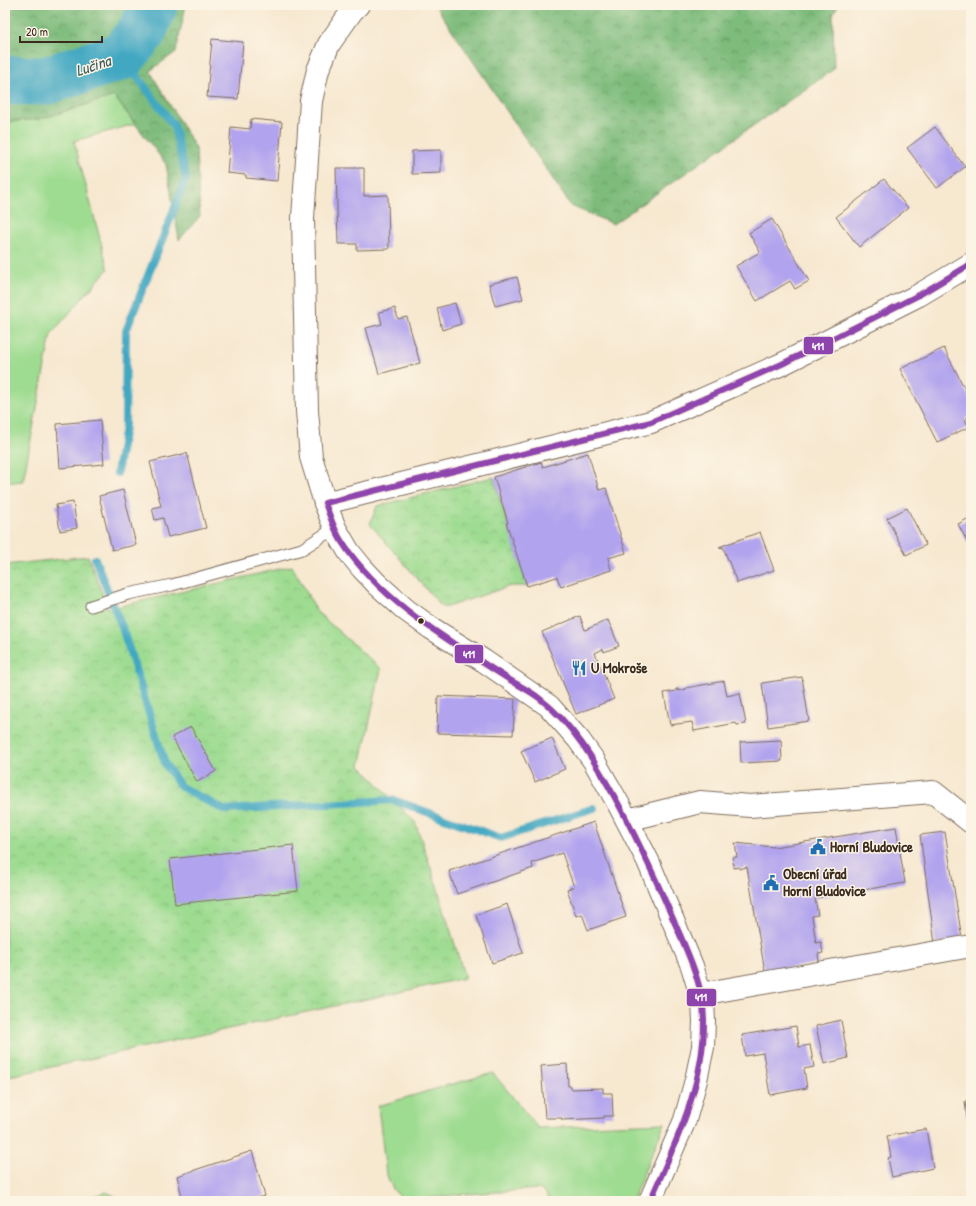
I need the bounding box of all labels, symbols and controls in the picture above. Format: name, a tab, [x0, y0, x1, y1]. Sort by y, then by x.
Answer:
scale bar	[20, 18, 102, 44]
text: 20 m	[26, 23, 48, 40]
water label: Lučina	[73, 48, 115, 81]
line badge: 411	[803, 336, 834, 355]
text: 411	[812, 339, 824, 353]
unlabelled marker	[416, 616, 426, 626]
line badge: 411	[454, 644, 484, 664]
text: 411	[463, 647, 475, 661]
place label: U Mokroše	[591, 657, 647, 678]
restaurant icon: U Mokroše	[570, 659, 588, 677]
place label: Horní Bludovice	[830, 836, 913, 857]
public building icon: Horní Bludovice	[809, 838, 827, 856]
place label: Obecní úřad Horní Bludovice	[783, 863, 866, 901]
public building icon: Obecní úřad Horní Bludovice	[762, 874, 780, 892]
line badge: 411	[686, 988, 717, 1007]
text: 411	[695, 990, 707, 1004]

